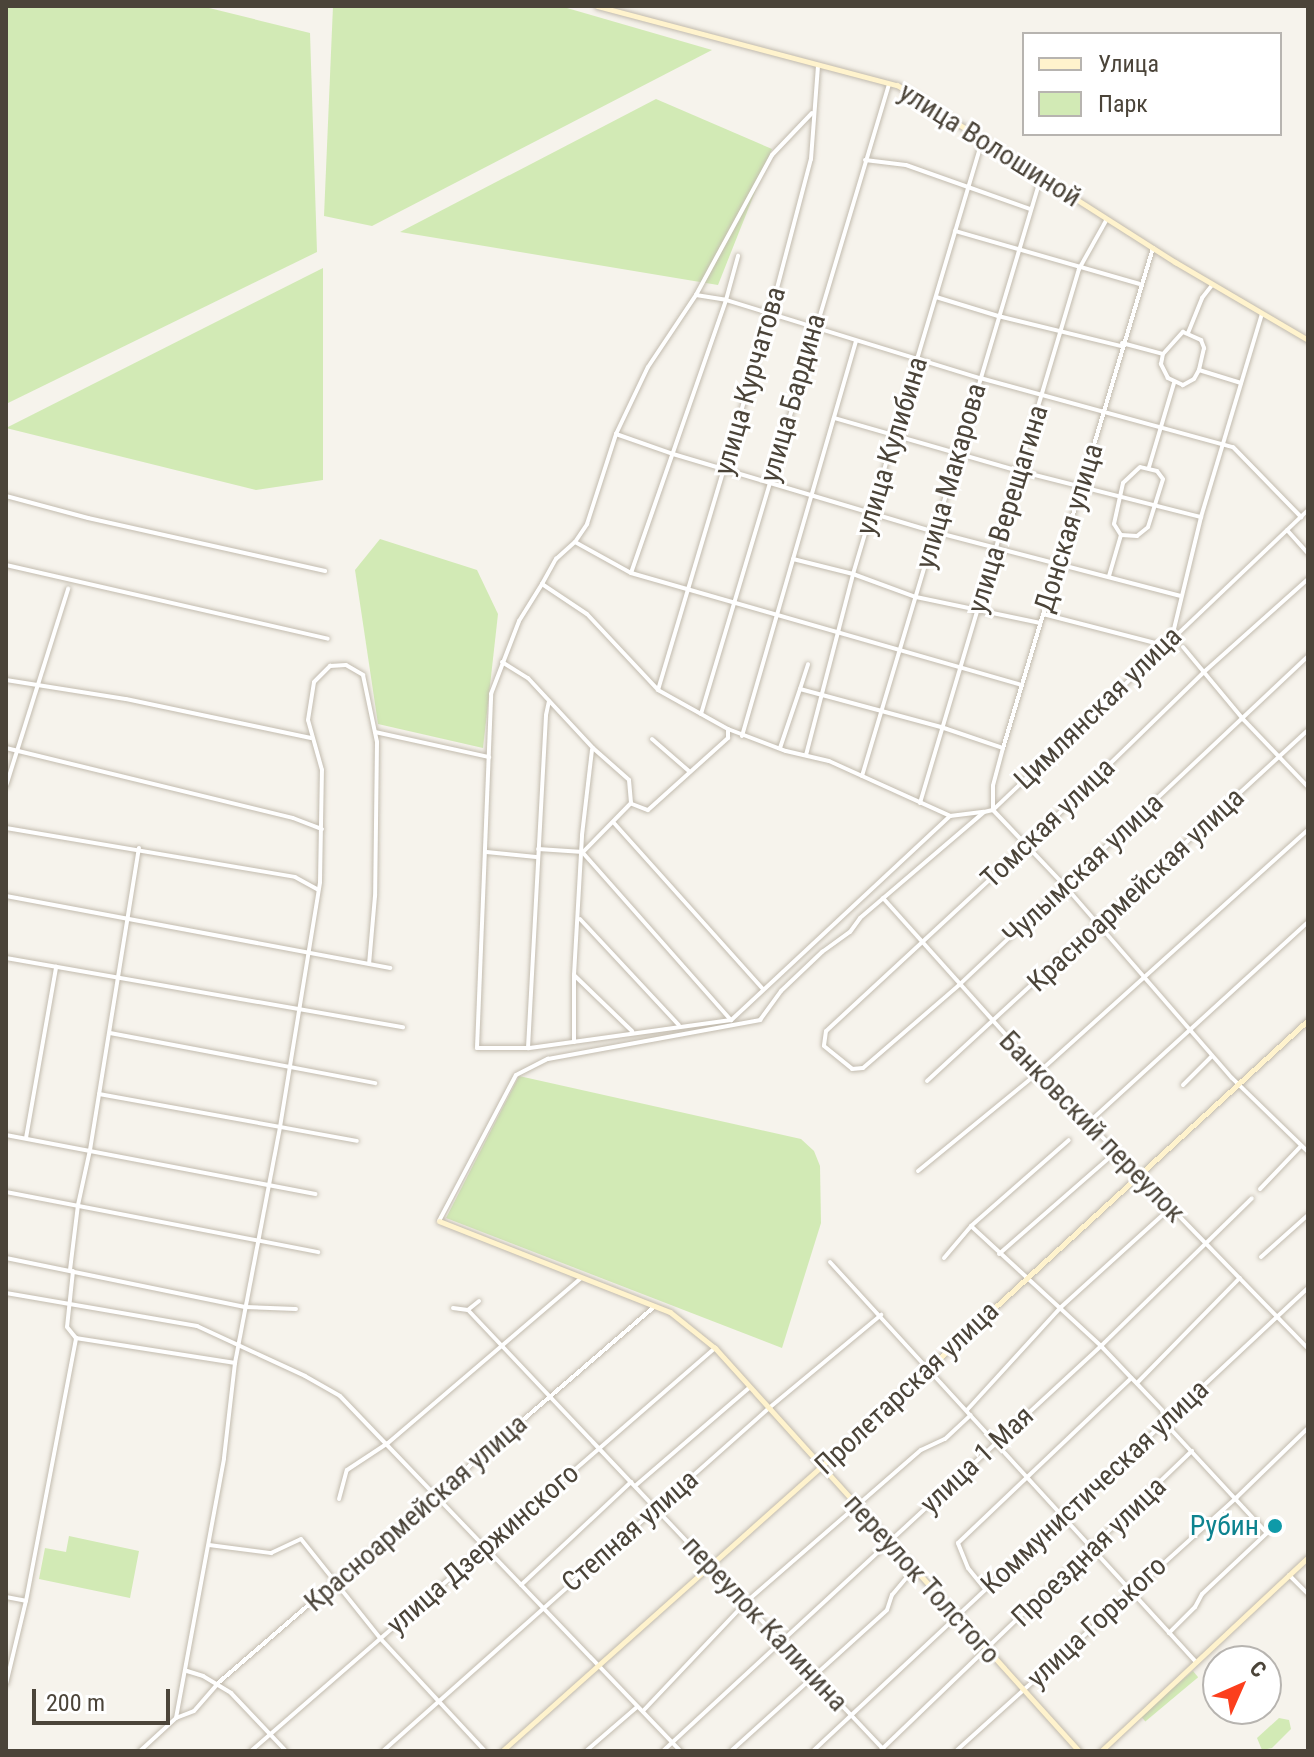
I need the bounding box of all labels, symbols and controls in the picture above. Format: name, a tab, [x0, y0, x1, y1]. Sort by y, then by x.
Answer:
legend	[1022, 32, 1282, 136]
text: Улица	[1098, 50, 1159, 78]
street label: улица Волошиной	[893, 76, 1087, 214]
text: Парк	[1098, 90, 1148, 118]
street label: улица Курчатова	[707, 283, 793, 479]
street label: улица Бардина	[753, 310, 833, 486]
street label: улица Кулибина	[849, 353, 935, 539]
street label: улица Макарова	[909, 380, 993, 572]
street label: улица Верещагина	[960, 401, 1056, 617]
street label: Донская улица	[1027, 440, 1111, 616]
street label: Цимлянская улица	[1007, 620, 1189, 796]
street label: Томская улица	[974, 751, 1122, 895]
street label: Красноармейская улица	[1021, 781, 1251, 999]
street label: Чулымская улица	[996, 786, 1170, 952]
street label: Банковский переулок	[992, 1024, 1192, 1230]
street label: Пролетарская улица	[808, 1294, 1006, 1482]
street label: Коммунистическая улица	[974, 1373, 1216, 1601]
street label: улица 1 Мая	[913, 1399, 1041, 1521]
street label: Красноармейская улица	[298, 1407, 534, 1619]
street label: улица Дзержинского	[380, 1457, 586, 1641]
street label: Степная улица	[555, 1463, 705, 1599]
street label: Проездная улица	[1005, 1470, 1173, 1634]
street label: переулок Толстого	[837, 1487, 1007, 1671]
place label: Рубин	[1190, 1509, 1259, 1543]
marker: Рубин	[1266, 1517, 1284, 1535]
street label: переулок Калинина	[675, 1529, 855, 1719]
street label: улица Горького	[1020, 1549, 1174, 1695]
north arrow	[1202, 1645, 1282, 1725]
text: С	[1245, 1656, 1271, 1682]
scale bar	[36, 1673, 174, 1723]
text: 200 m	[46, 1689, 105, 1717]

